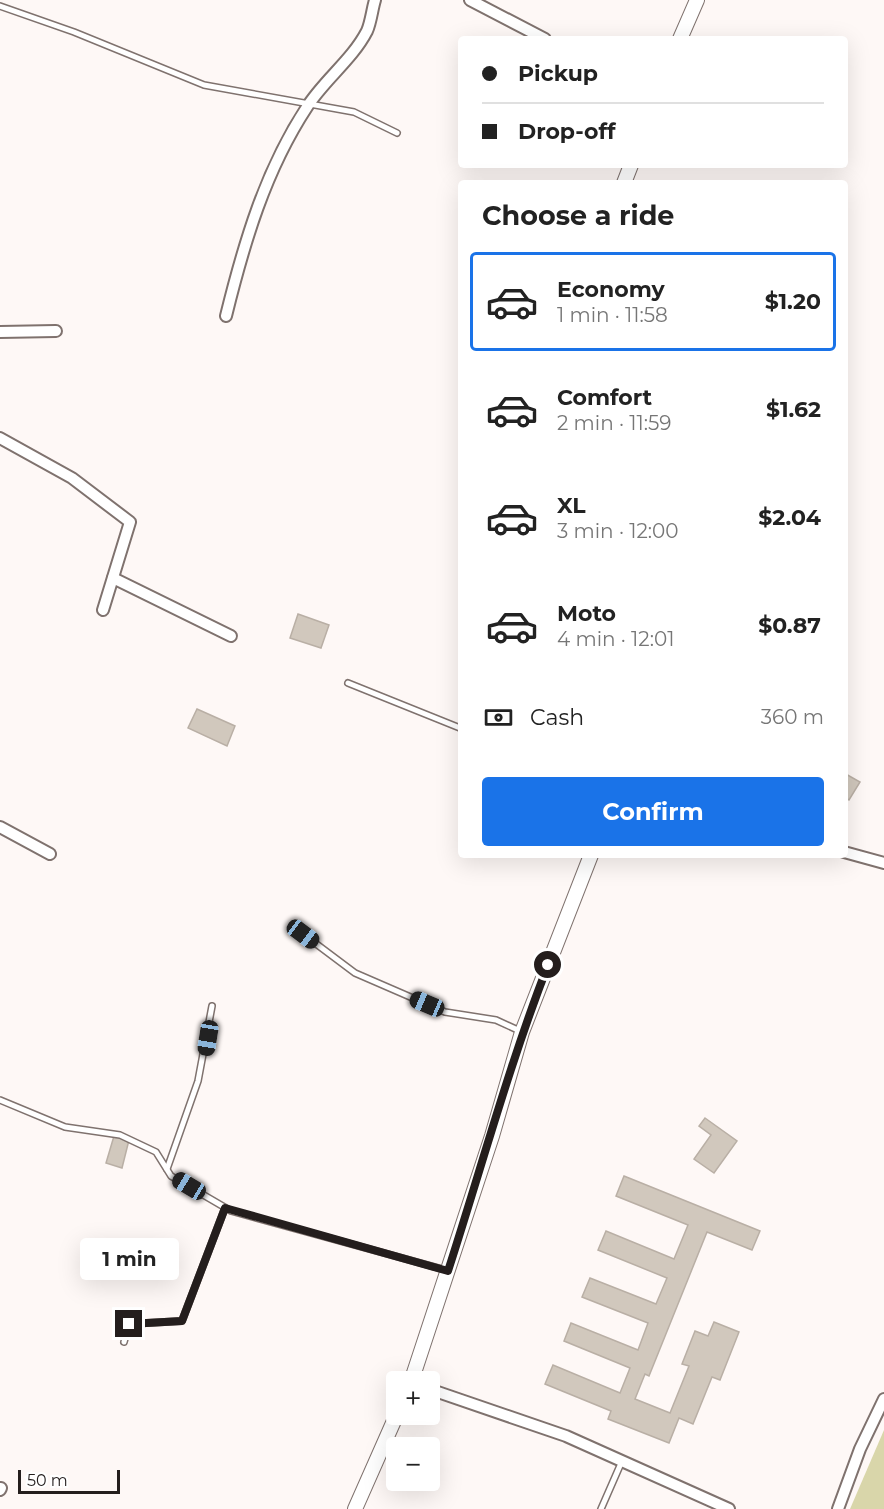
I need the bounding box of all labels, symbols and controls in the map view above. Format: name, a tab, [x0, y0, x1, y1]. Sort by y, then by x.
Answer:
text: Pickup	[518, 60, 598, 87]
text: Drop-off	[518, 118, 616, 145]
text: Choose a ride	[482, 199, 674, 232]
icon: car	[485, 275, 539, 329]
text: Economy	[557, 276, 665, 303]
text: $1.20	[765, 288, 821, 315]
text: 1 min · 11:58	[557, 303, 668, 327]
icon: car	[485, 383, 539, 437]
text: Comfort	[557, 384, 652, 411]
text: $1.62	[766, 396, 821, 423]
text: 2 min · 11:59	[557, 411, 671, 435]
icon: car	[485, 491, 539, 545]
text: XL	[557, 492, 586, 519]
text: $2.04	[758, 504, 821, 531]
text: 3 min · 12:00	[557, 519, 678, 543]
icon: car	[485, 599, 539, 653]
text: Moto	[557, 600, 616, 627]
text: $0.87	[758, 612, 821, 639]
text: 4 min · 12:01	[557, 627, 674, 651]
icon: cash	[482, 701, 515, 734]
text: Cash	[530, 704, 584, 731]
text: 360 m	[761, 705, 824, 729]
button: Confirm	[482, 777, 824, 846]
car	[283, 916, 323, 952]
route start	[534, 951, 561, 978]
car	[407, 989, 447, 1019]
car	[196, 1019, 220, 1057]
car	[169, 1169, 209, 1203]
callout: 1 min	[80, 1237, 178, 1279]
text: 1 min	[102, 1247, 157, 1271]
route end	[115, 1310, 142, 1337]
map controls	[386, 1371, 440, 1491]
button: +	[386, 1371, 440, 1425]
button: −	[386, 1437, 440, 1491]
scale bar	[18, 1467, 120, 1494]
text: 50 m	[27, 1471, 68, 1490]

